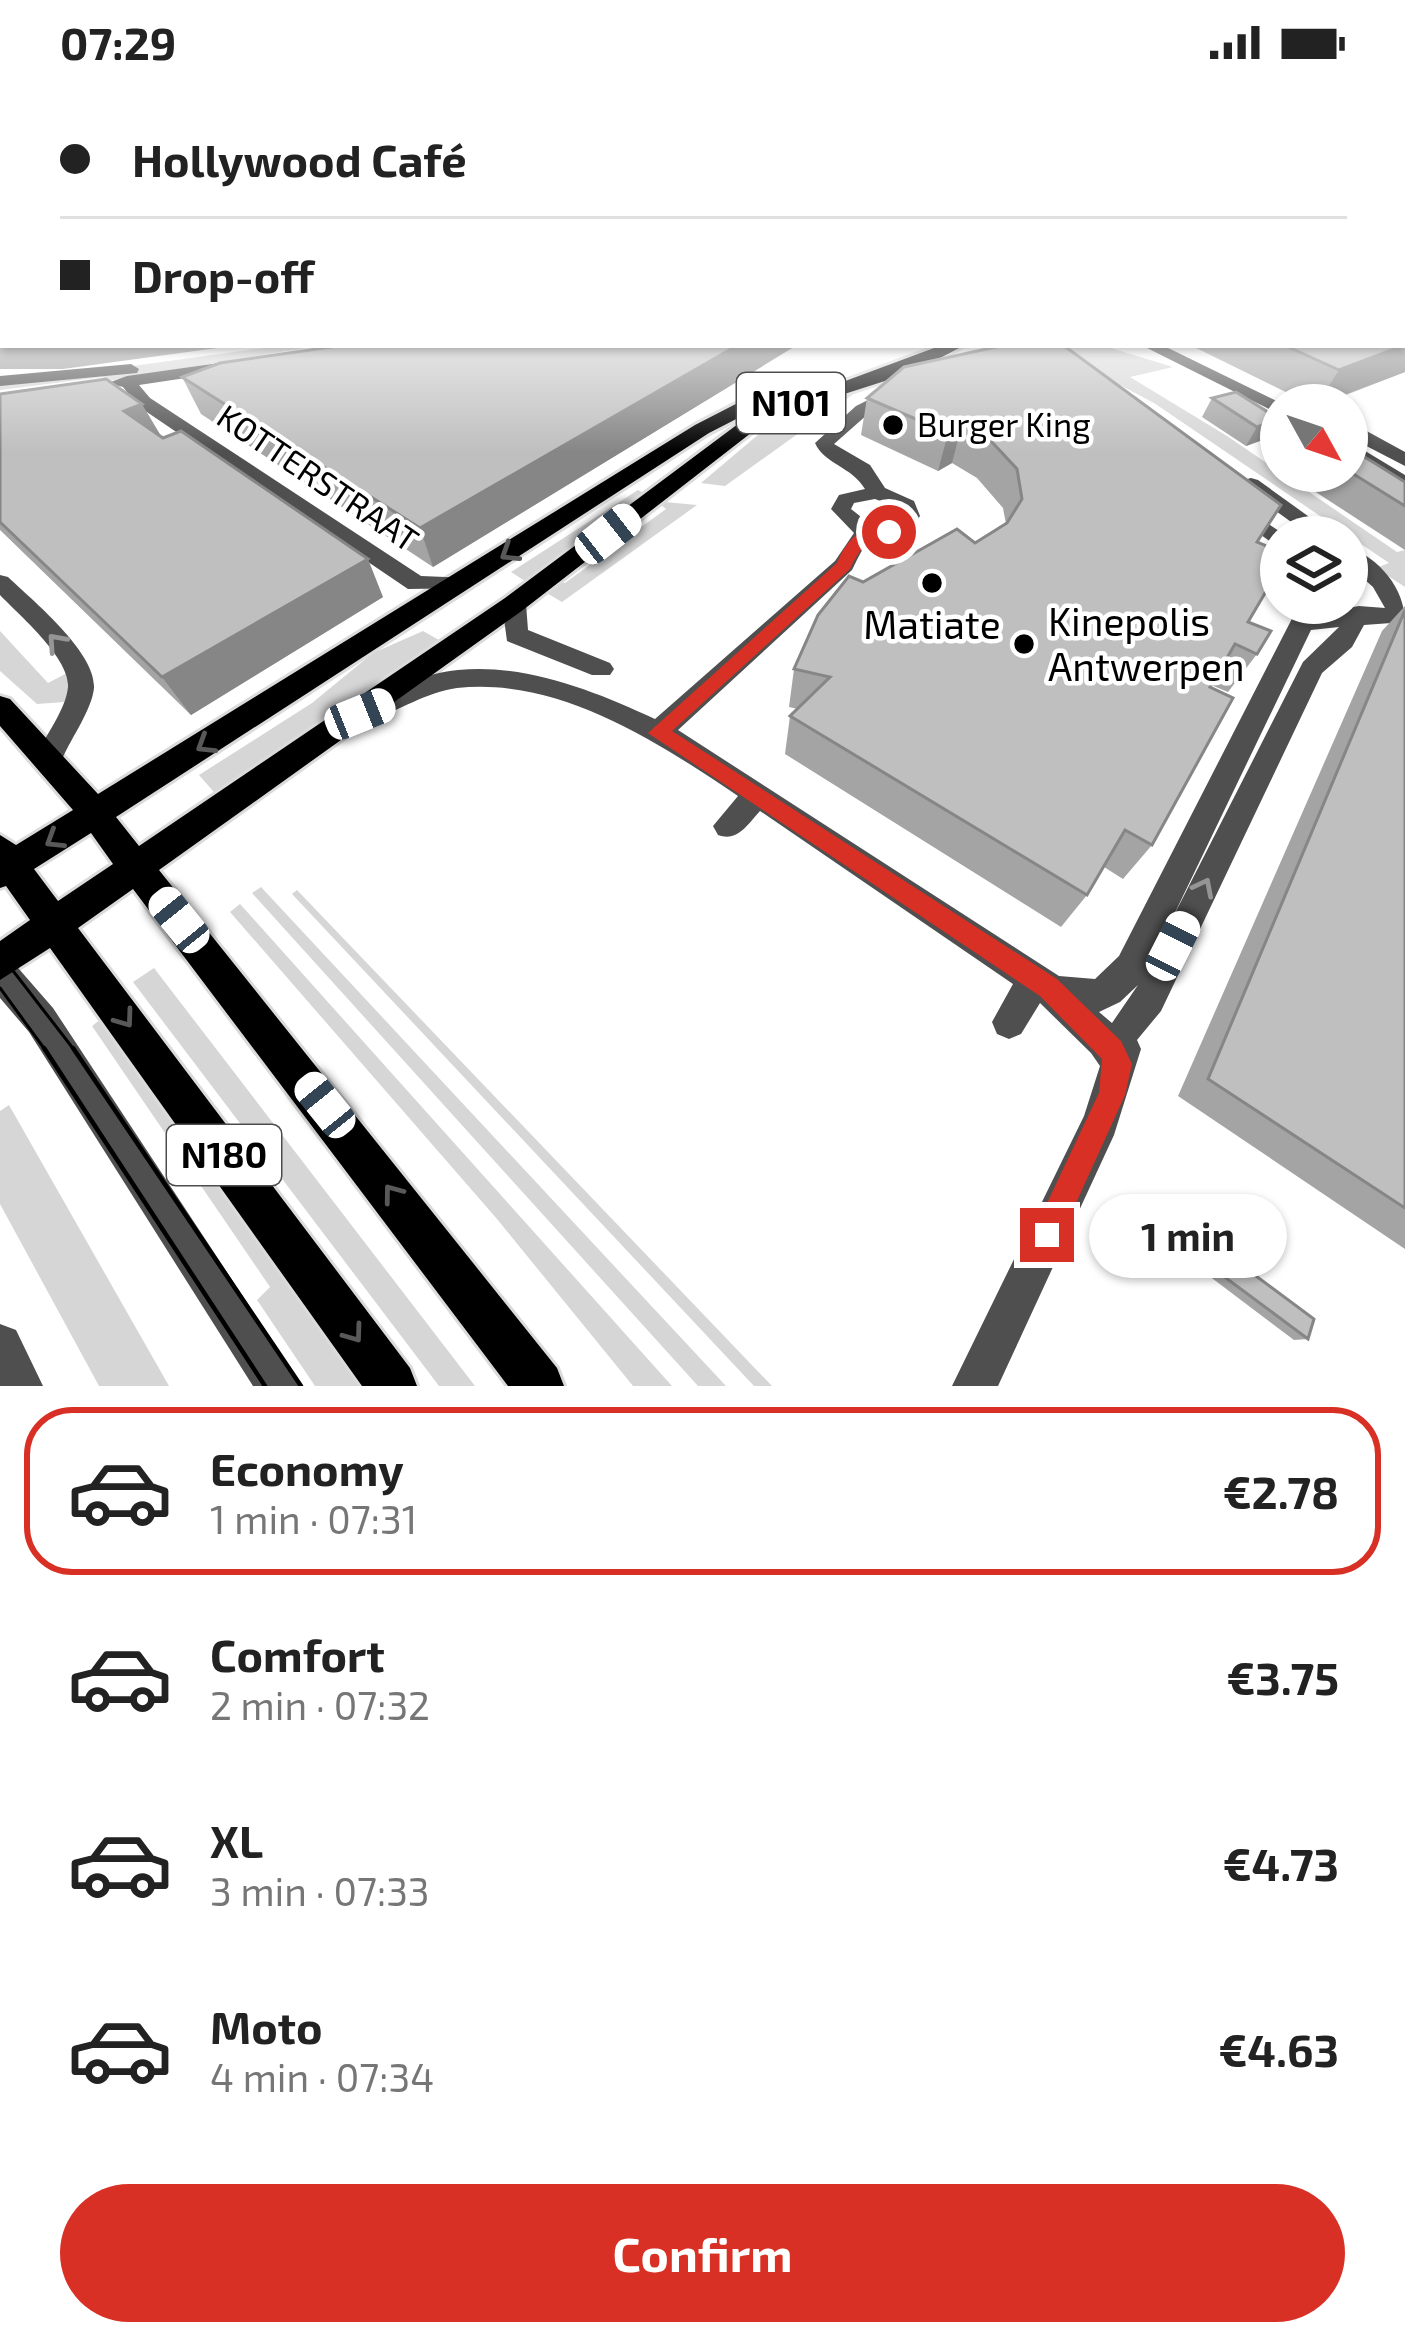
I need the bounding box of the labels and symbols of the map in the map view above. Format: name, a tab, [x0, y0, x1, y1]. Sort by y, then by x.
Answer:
road number: N101	[737, 373, 845, 433]
north arrow	[1260, 384, 1368, 492]
street label: KOTTERSTRAAT	[210, 395, 427, 559]
place label: Burger King	[917, 404, 1091, 444]
marker: Burger King	[880, 412, 906, 438]
car	[569, 498, 647, 570]
route start	[862, 505, 916, 559]
one-way arrow	[501, 539, 523, 561]
marker: Matiate	[919, 570, 945, 596]
place label: Kinepolis Antwerpen	[1048, 597, 1245, 689]
place label: Matiate	[863, 600, 1001, 647]
marker: Kinepolis Antwerpen	[1011, 631, 1037, 657]
one-way arrow	[49, 635, 70, 656]
car	[320, 684, 400, 744]
one-way arrow	[196, 731, 218, 753]
one-way arrow	[45, 826, 67, 848]
one-way arrow	[1189, 877, 1212, 899]
car	[142, 881, 216, 959]
car	[1141, 906, 1205, 986]
one-way arrow	[110, 1006, 132, 1027]
car	[288, 1066, 362, 1144]
road number: N180	[167, 1125, 281, 1185]
one-way arrow	[384, 1184, 406, 1206]
callout: 1 min	[1089, 1193, 1287, 1277]
route end	[1020, 1208, 1074, 1262]
one-way arrow	[340, 1321, 362, 1342]

